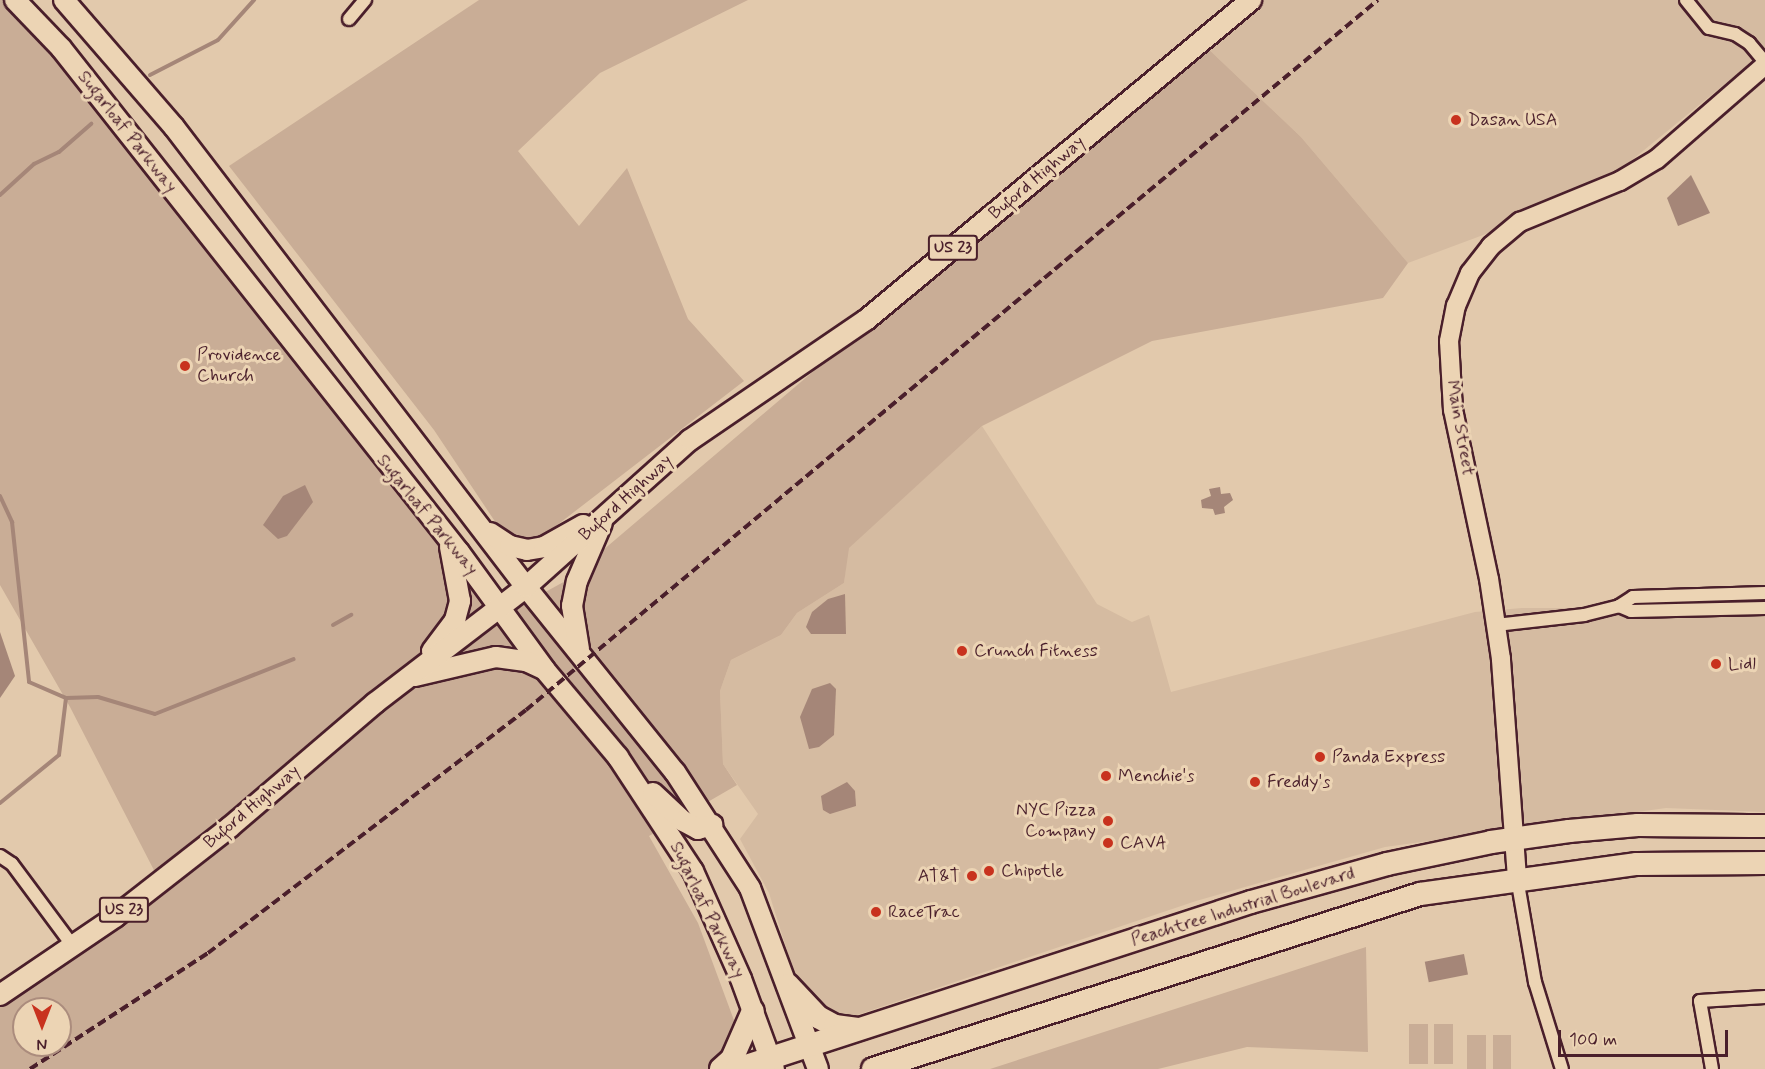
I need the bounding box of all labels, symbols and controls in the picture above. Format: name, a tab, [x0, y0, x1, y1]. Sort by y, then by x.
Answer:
street label: Sugarloaf Parkway	[74, 69, 180, 195]
place label: Dasan USA	[1468, 109, 1558, 131]
marker: Dasan USA	[1449, 113, 1463, 127]
street label: Buford Highway	[985, 132, 1089, 224]
road number: US 23	[928, 235, 978, 261]
place label: Providence Church	[197, 345, 281, 388]
marker: Providence Church	[178, 359, 192, 373]
street label: Main Street	[1441, 379, 1479, 477]
street label: Buford Highway	[575, 451, 677, 545]
street label: Sugarloaf Parkway	[373, 452, 481, 578]
place label: Crunch Fitness	[974, 640, 1098, 662]
marker: Crunch Fitness	[955, 644, 969, 658]
place label: Lidl	[1728, 653, 1756, 675]
marker: Lidl	[1709, 657, 1723, 671]
place label: Panda Express	[1332, 746, 1446, 768]
marker: Panda Express	[1313, 750, 1327, 764]
street label: Buford Highway	[200, 761, 304, 853]
place label: Menchie's	[1118, 765, 1194, 787]
marker: Menchie's	[1099, 769, 1113, 783]
place label: Freddy's	[1267, 771, 1330, 793]
marker: Freddy's	[1248, 775, 1262, 789]
place label: NYC Pizza Company	[1016, 800, 1096, 842]
marker: NYC Pizza Company	[1101, 814, 1115, 828]
place label: CAVA	[1120, 832, 1167, 854]
marker: CAVA	[1101, 836, 1115, 850]
street label: Sugarloaf Parkway	[666, 841, 748, 979]
place label: Chipotle	[1001, 860, 1064, 882]
street label: Peachtree Industrial Boulevard	[1130, 863, 1356, 951]
marker: Chipotle	[982, 864, 996, 878]
place label: AT&T	[918, 865, 960, 887]
marker: AT&T	[965, 869, 979, 883]
road number: US 23	[98, 897, 150, 923]
place label: RaceTrac	[888, 901, 960, 923]
marker: RaceTrac	[869, 905, 883, 919]
north arrow	[12, 997, 72, 1057]
scale bar	[1561, 1018, 1730, 1056]
text: 100 m	[1569, 1028, 1617, 1052]
text: N	[37, 1033, 47, 1054]

